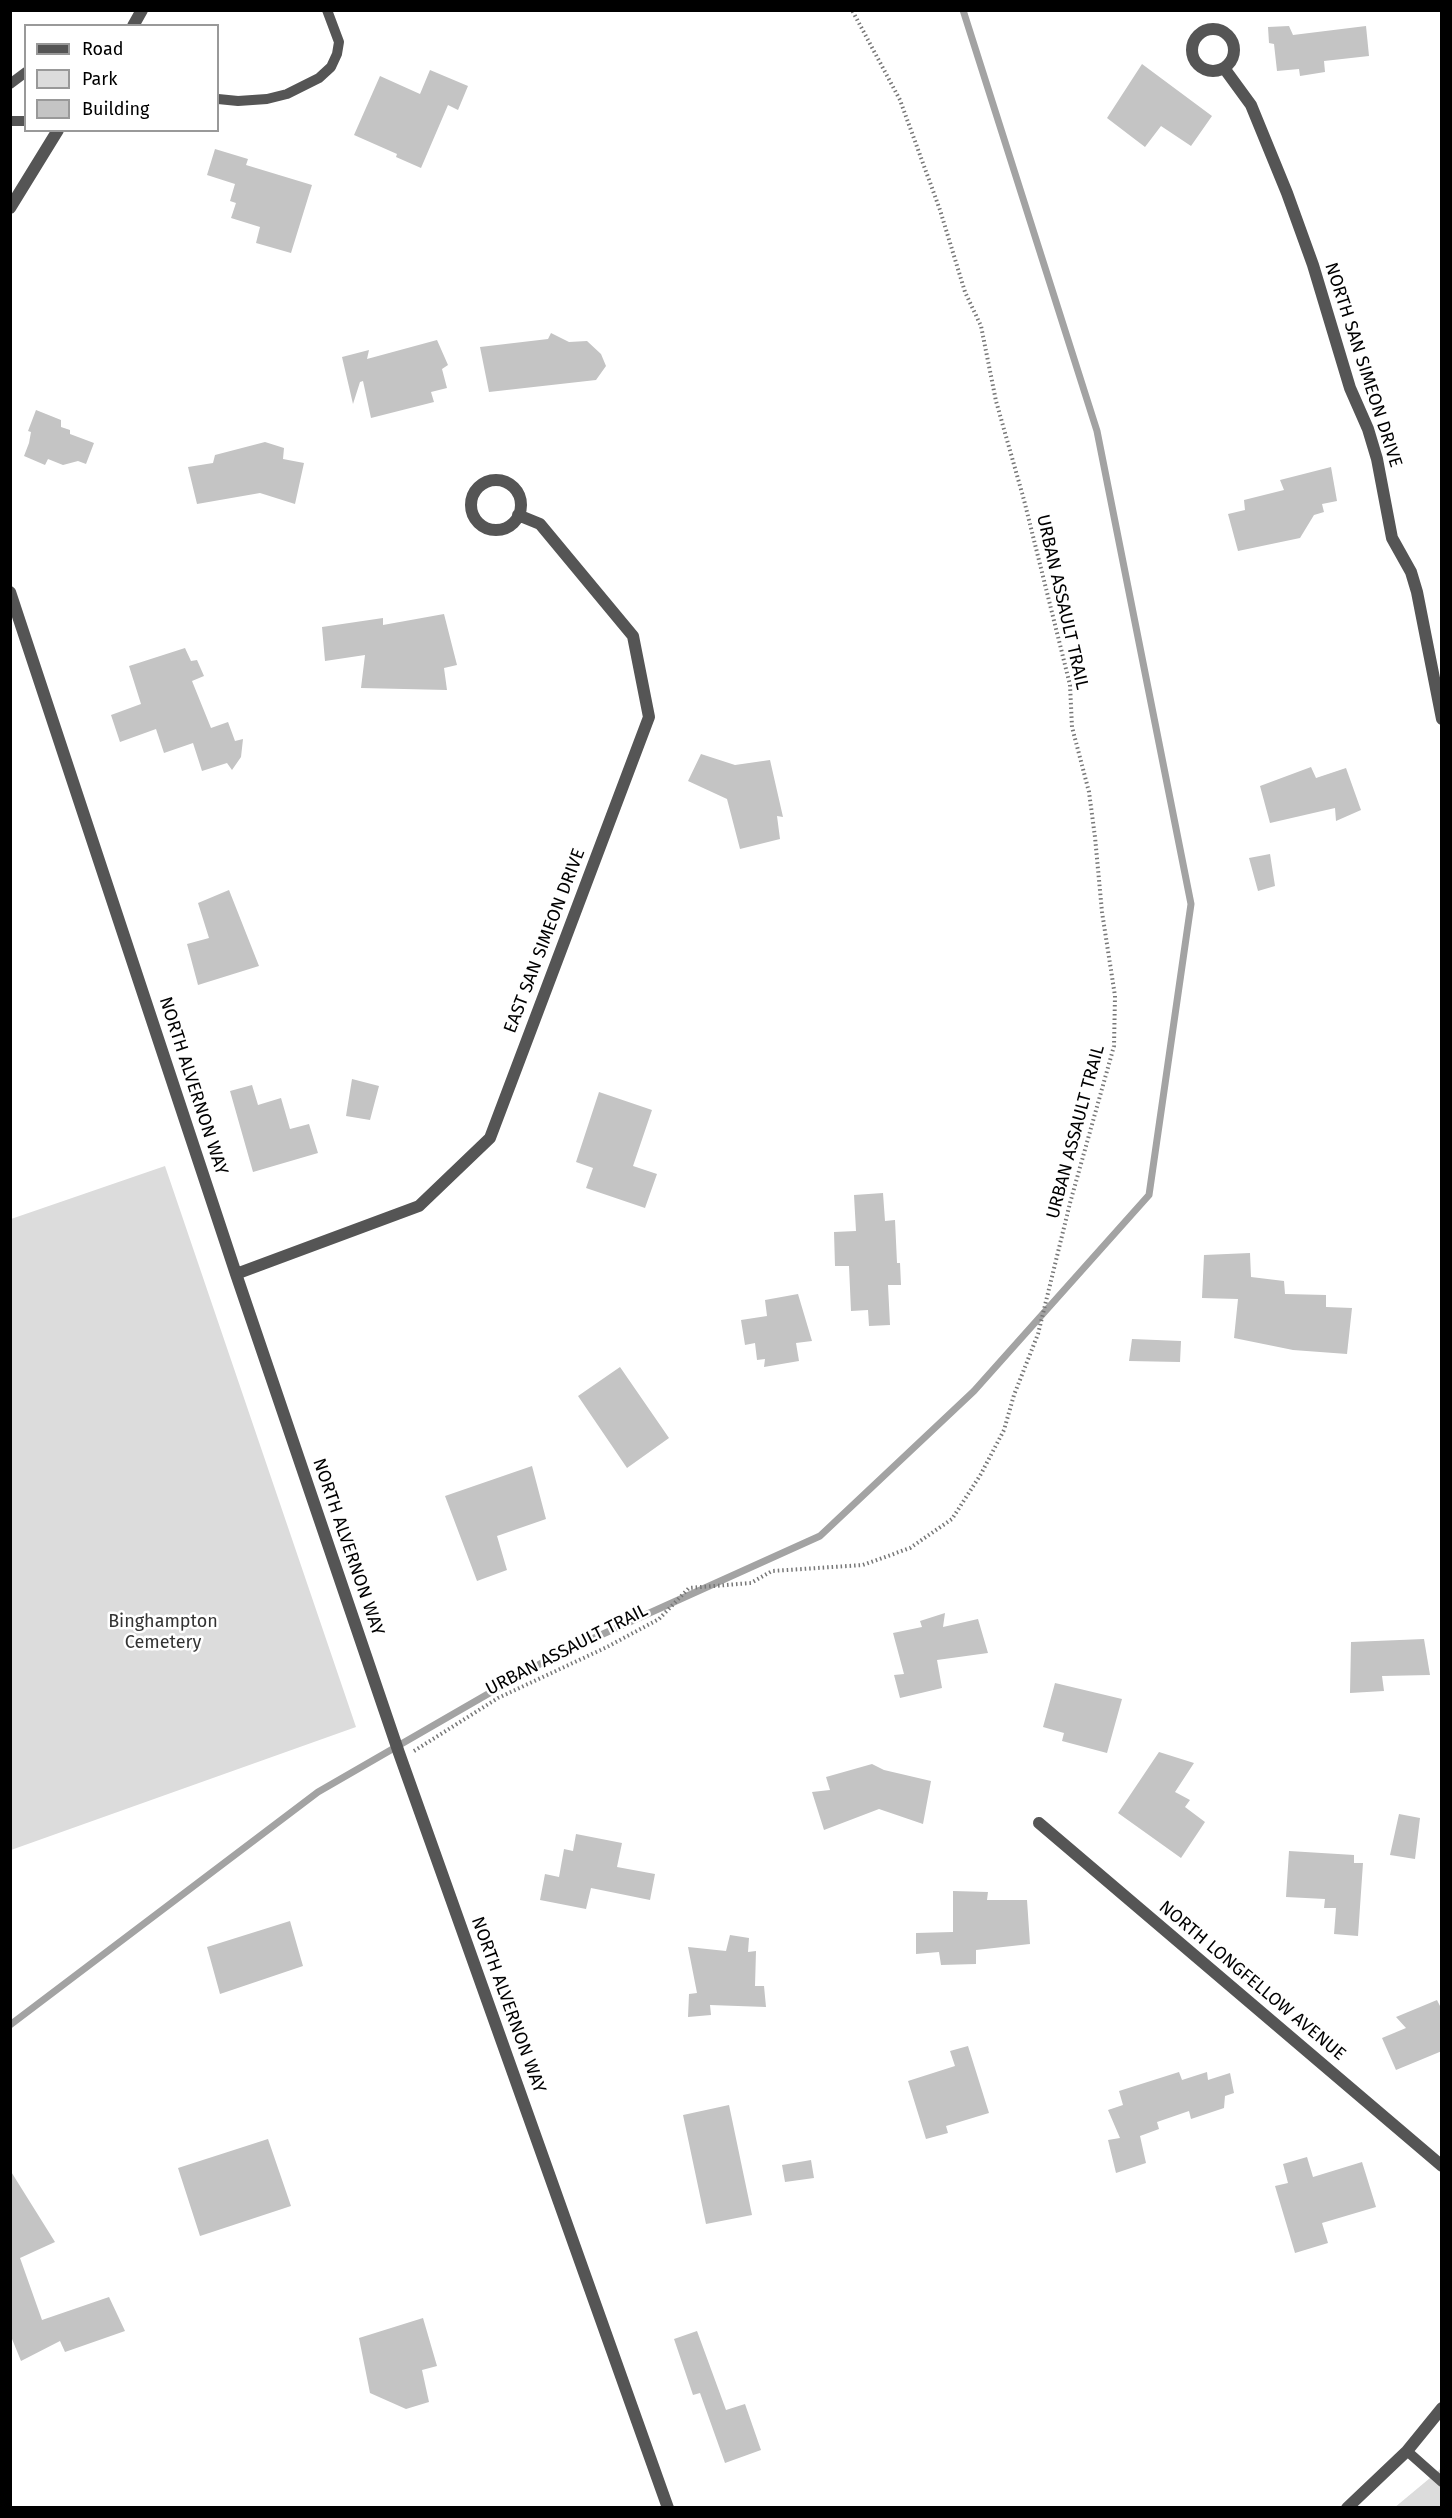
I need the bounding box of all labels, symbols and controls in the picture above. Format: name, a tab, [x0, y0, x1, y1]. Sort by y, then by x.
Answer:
legend	[24, 24, 219, 132]
text: Road	[82, 38, 124, 60]
text: Park	[82, 68, 117, 90]
text: Building	[82, 98, 149, 120]
street label: NORTH SAN SIMEON DRIVE	[1320, 260, 1406, 470]
street label: URBAN ASSAULT TRAIL	[1031, 512, 1093, 692]
street label: EAST SAN SIMEON DRIVE	[500, 846, 590, 1036]
street label: NORTH ALVERNON WAY	[154, 994, 232, 1178]
street label: URBAN ASSAULT TRAIL	[1042, 1043, 1110, 1221]
street label: NORTH ALVERNON WAY	[308, 1456, 388, 1638]
street label: URBAN ASSAULT TRAIL	[482, 1600, 652, 1700]
park label: Binghampton Cemetery	[108, 1611, 218, 1654]
street label: NORTH LONGFELLOW AVENUE	[1154, 1897, 1350, 2065]
street label: NORTH ALVERNON WAY	[466, 1914, 550, 2096]

